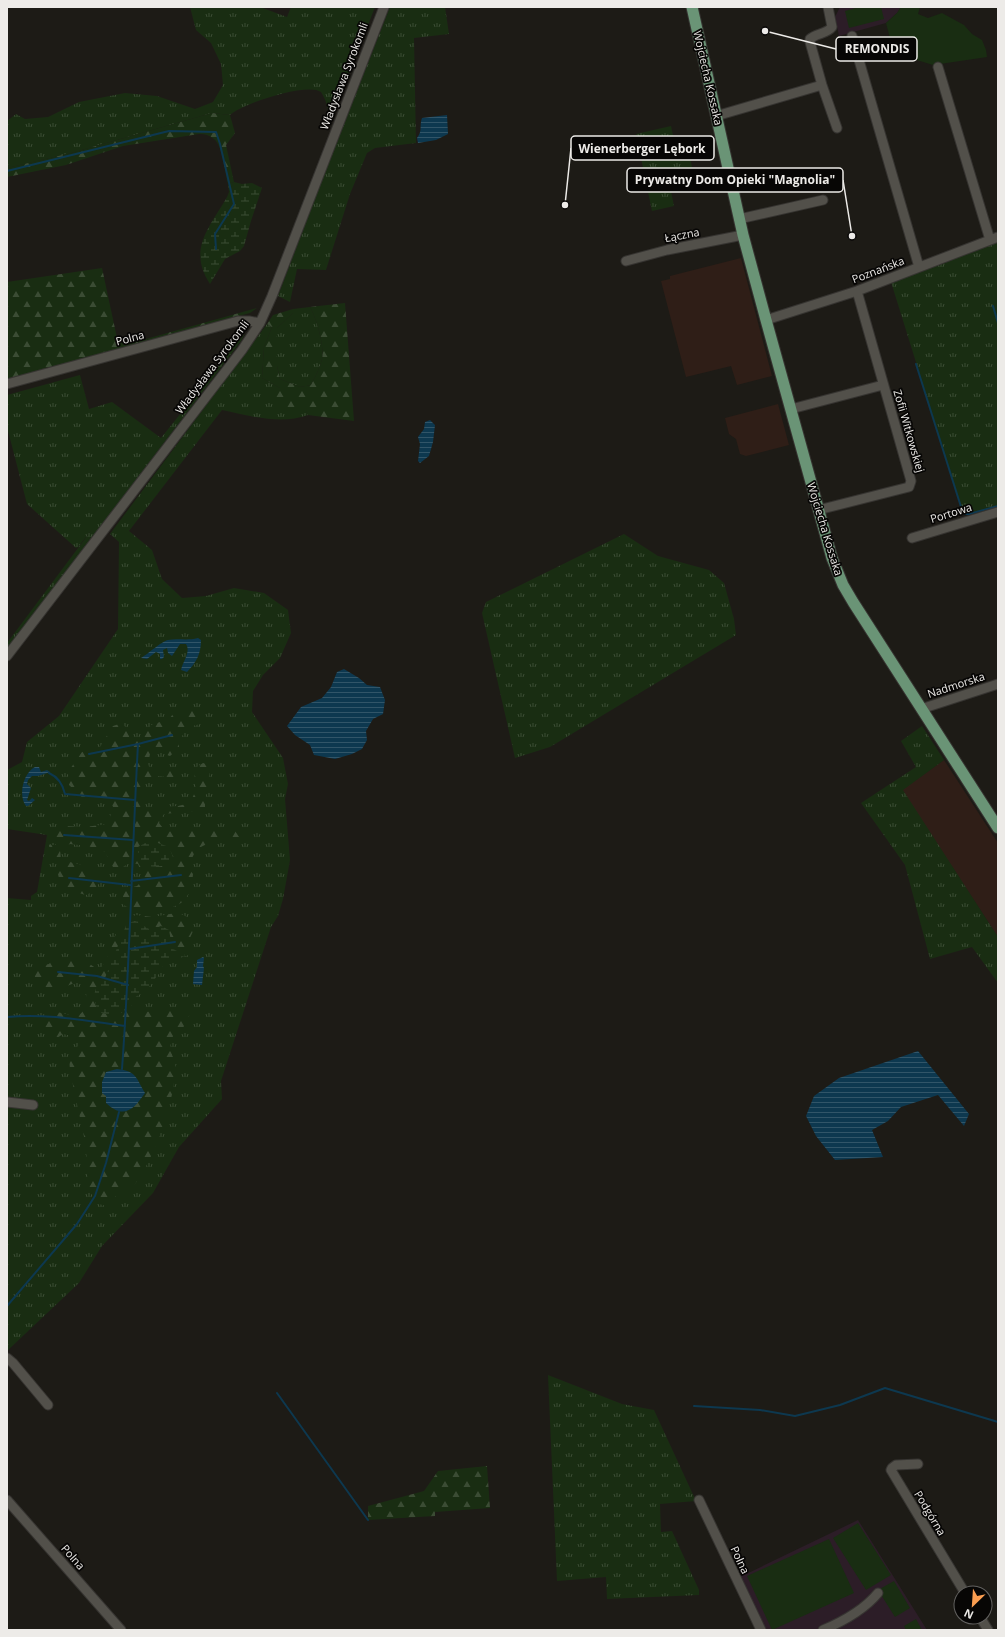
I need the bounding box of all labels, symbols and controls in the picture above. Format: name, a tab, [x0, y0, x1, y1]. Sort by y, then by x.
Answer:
street label: Władysława Syrokomli	[316, 20, 371, 132]
street label: Wojciecha Kossaka	[690, 29, 727, 127]
callout: REMONDIS	[836, 37, 917, 61]
text: REMONDIS	[845, 40, 910, 57]
callout: Wienerberger Lębork	[571, 136, 714, 160]
text: Wienerberger Lębork	[578, 140, 706, 157]
callout: Prywatny Dom Opieki "Magnolia"	[627, 168, 843, 192]
text: Prywatny Dom Opieki "Magnolia"	[635, 171, 835, 188]
street label: Łączna	[663, 224, 701, 245]
street label: Poznańska	[849, 253, 906, 286]
street label: Władysława Syrokomli	[171, 317, 252, 417]
street label: Polna	[114, 327, 146, 348]
street label: Zofii Witkowskiej	[890, 388, 928, 474]
street label: Wojciecha Kossaka	[804, 480, 847, 577]
street label: Portowa	[928, 499, 974, 526]
street label: Nadmorska	[925, 668, 986, 701]
street label: Podgórna	[911, 1487, 950, 1538]
street label: Polna	[58, 1541, 89, 1572]
street label: Polna	[728, 1544, 753, 1576]
north arrow	[953, 1585, 993, 1625]
text: N	[961, 1606, 976, 1623]

